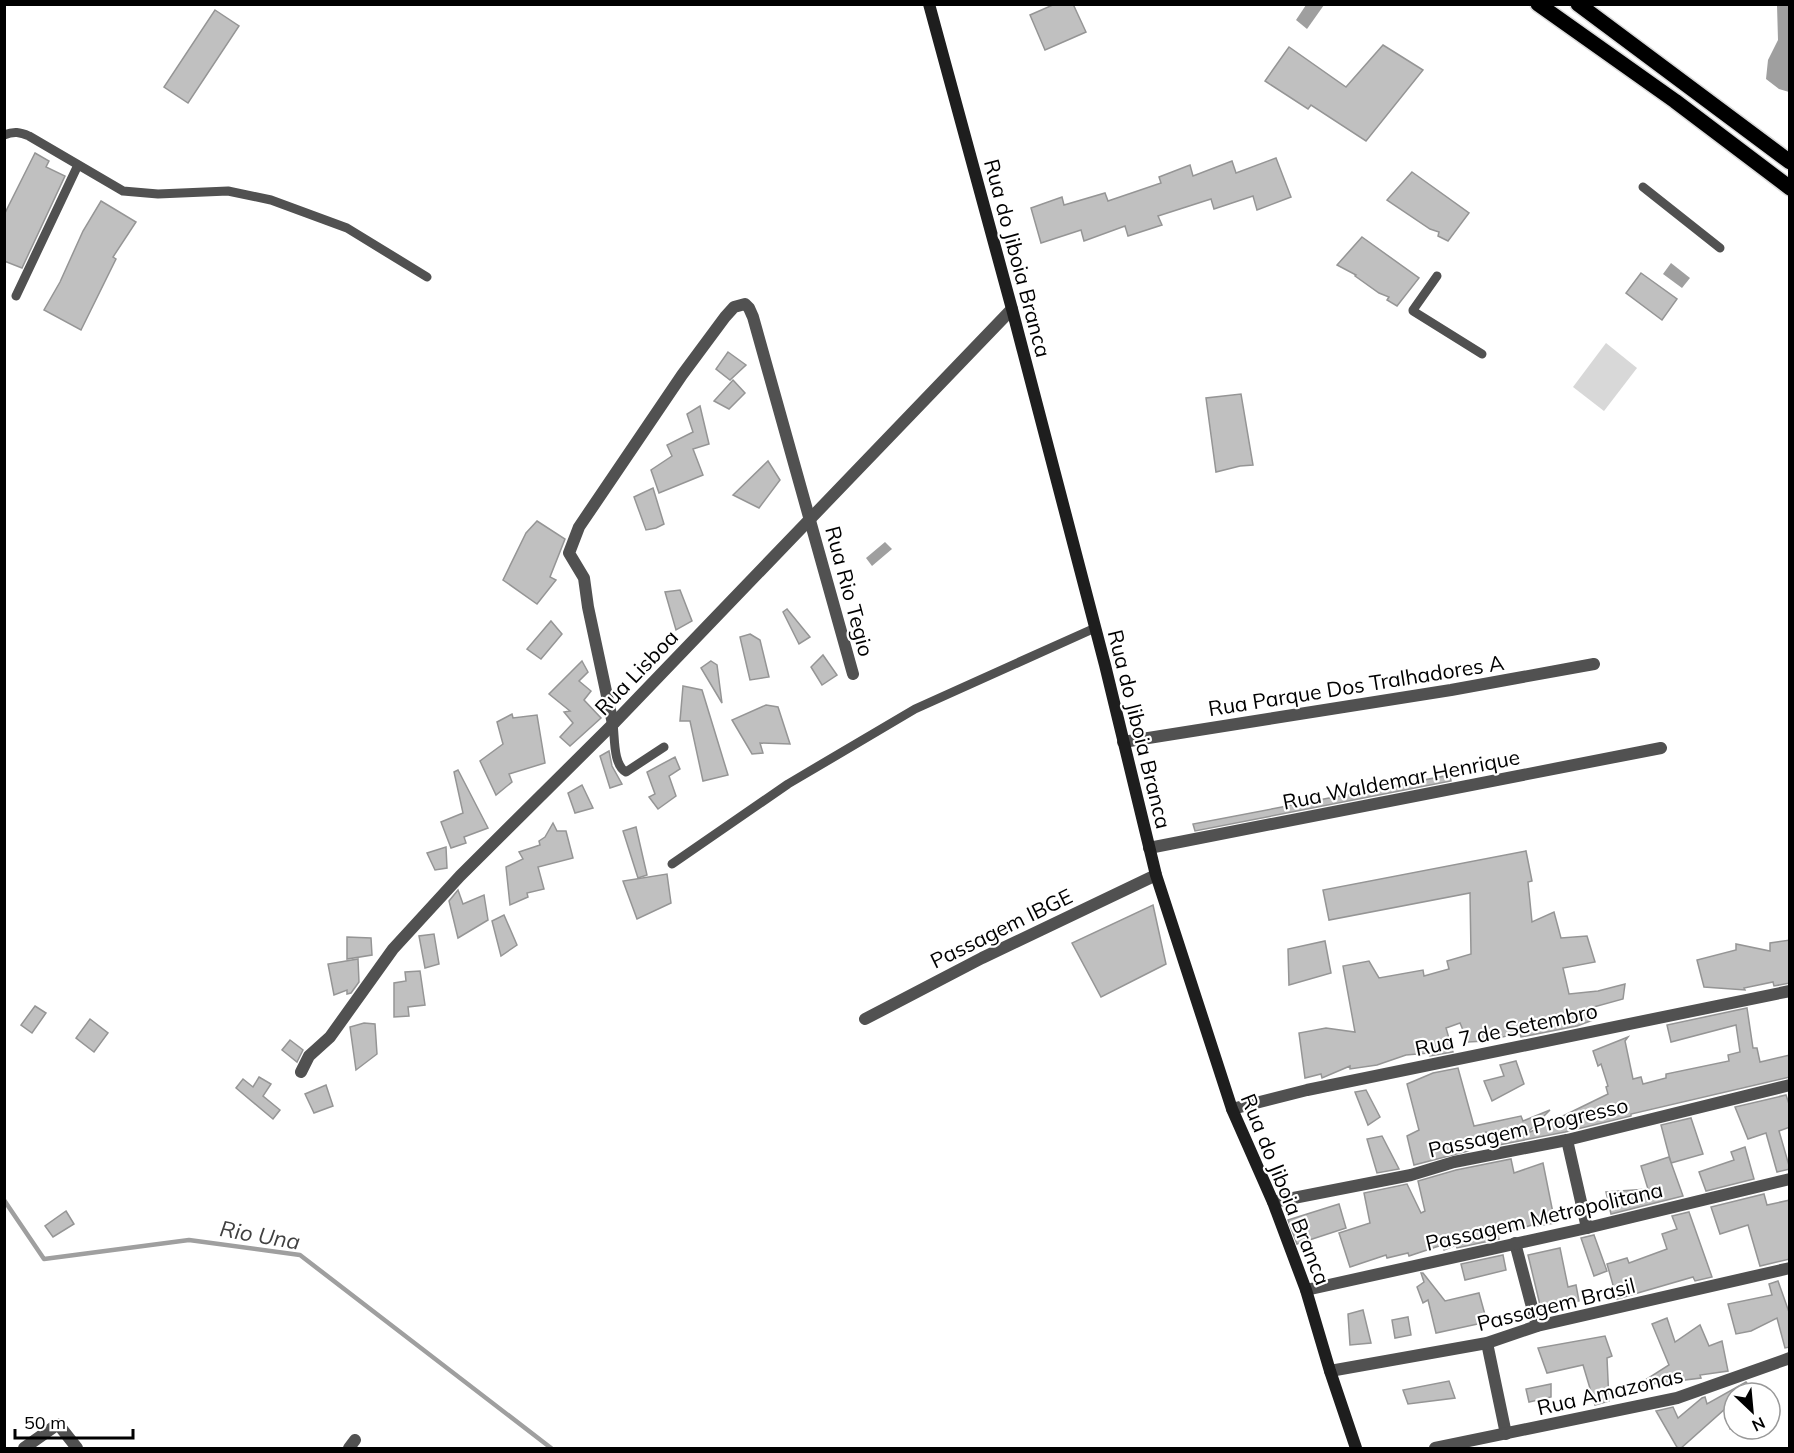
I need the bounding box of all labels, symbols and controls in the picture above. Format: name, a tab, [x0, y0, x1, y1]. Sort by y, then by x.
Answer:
street label: Rua do Jiboia Branca	[979, 156, 1057, 360]
street label: Rua Rio Tegio	[820, 523, 880, 659]
street label: Rua Lisboa	[589, 624, 683, 720]
street label: Rua do Jiboia Branca	[1103, 627, 1177, 831]
street label: Rua Parque Dos Tralhadores A	[1206, 649, 1506, 721]
street label: Rua Waldemar Henrique	[1280, 743, 1522, 815]
street label: Passagem IBGE	[926, 882, 1076, 974]
street label: Rua 7 de Setembro	[1412, 997, 1600, 1061]
street label: Rua do Jiboia Branca	[1236, 1090, 1336, 1288]
street label: Passagem Progresso	[1425, 1091, 1631, 1163]
street label: Passagem Metropolitana	[1423, 1176, 1665, 1256]
water label: Rio Una	[218, 1214, 302, 1256]
street label: Passagem Brasil	[1474, 1272, 1638, 1336]
street label: Rua Amazonas	[1534, 1362, 1686, 1420]
north arrow	[1722, 1381, 1782, 1441]
scale bar	[15, 1402, 134, 1440]
text: 50 m	[24, 1411, 66, 1434]
text: N	[1749, 1413, 1768, 1436]

